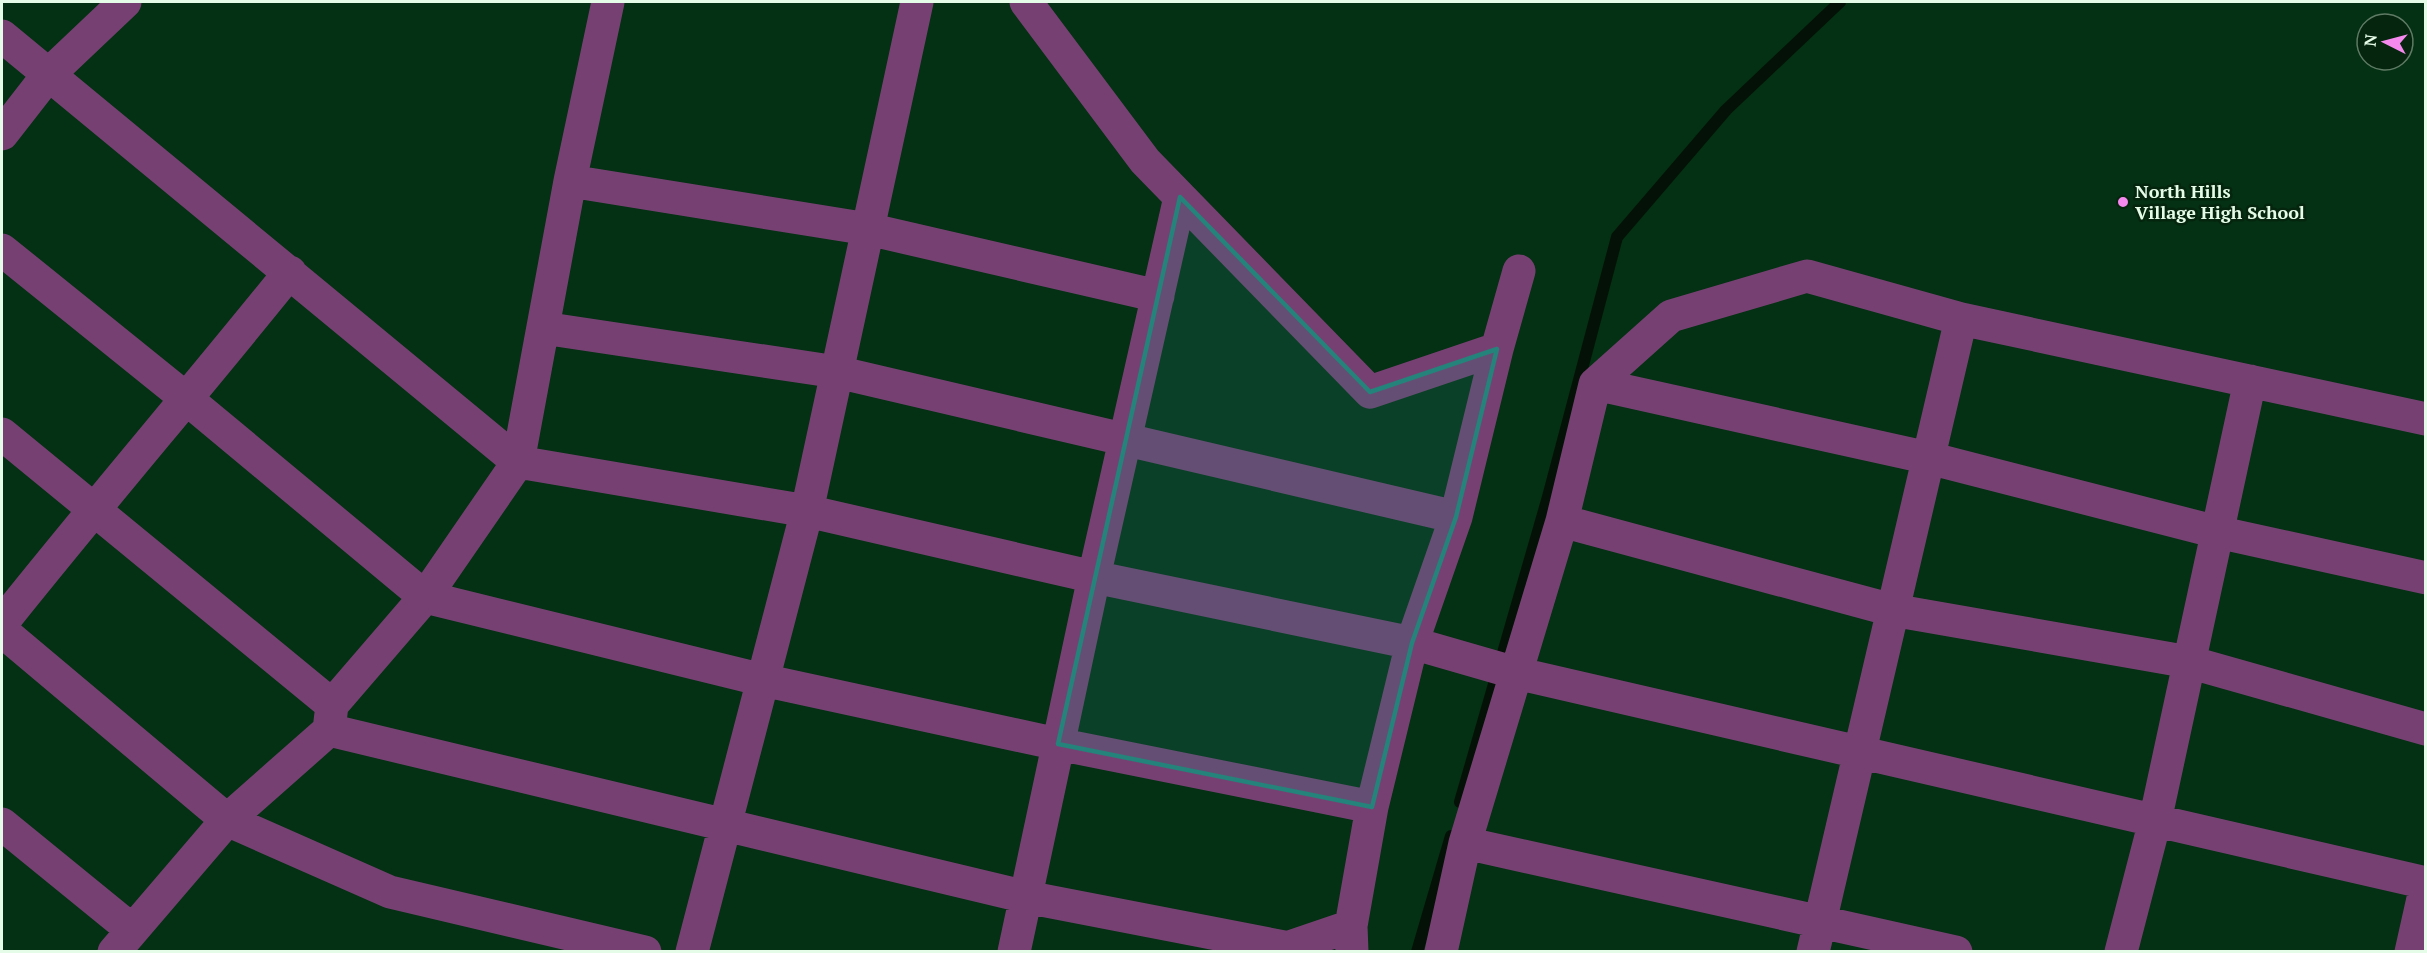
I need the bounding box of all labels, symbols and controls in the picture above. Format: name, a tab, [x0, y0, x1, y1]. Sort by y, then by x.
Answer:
north arrow	[2355, 12, 2415, 72]
text: N	[2359, 33, 2382, 48]
place label: North Hills Village High School	[2135, 179, 2305, 224]
marker: North Hills Village High School	[2116, 195, 2130, 209]

